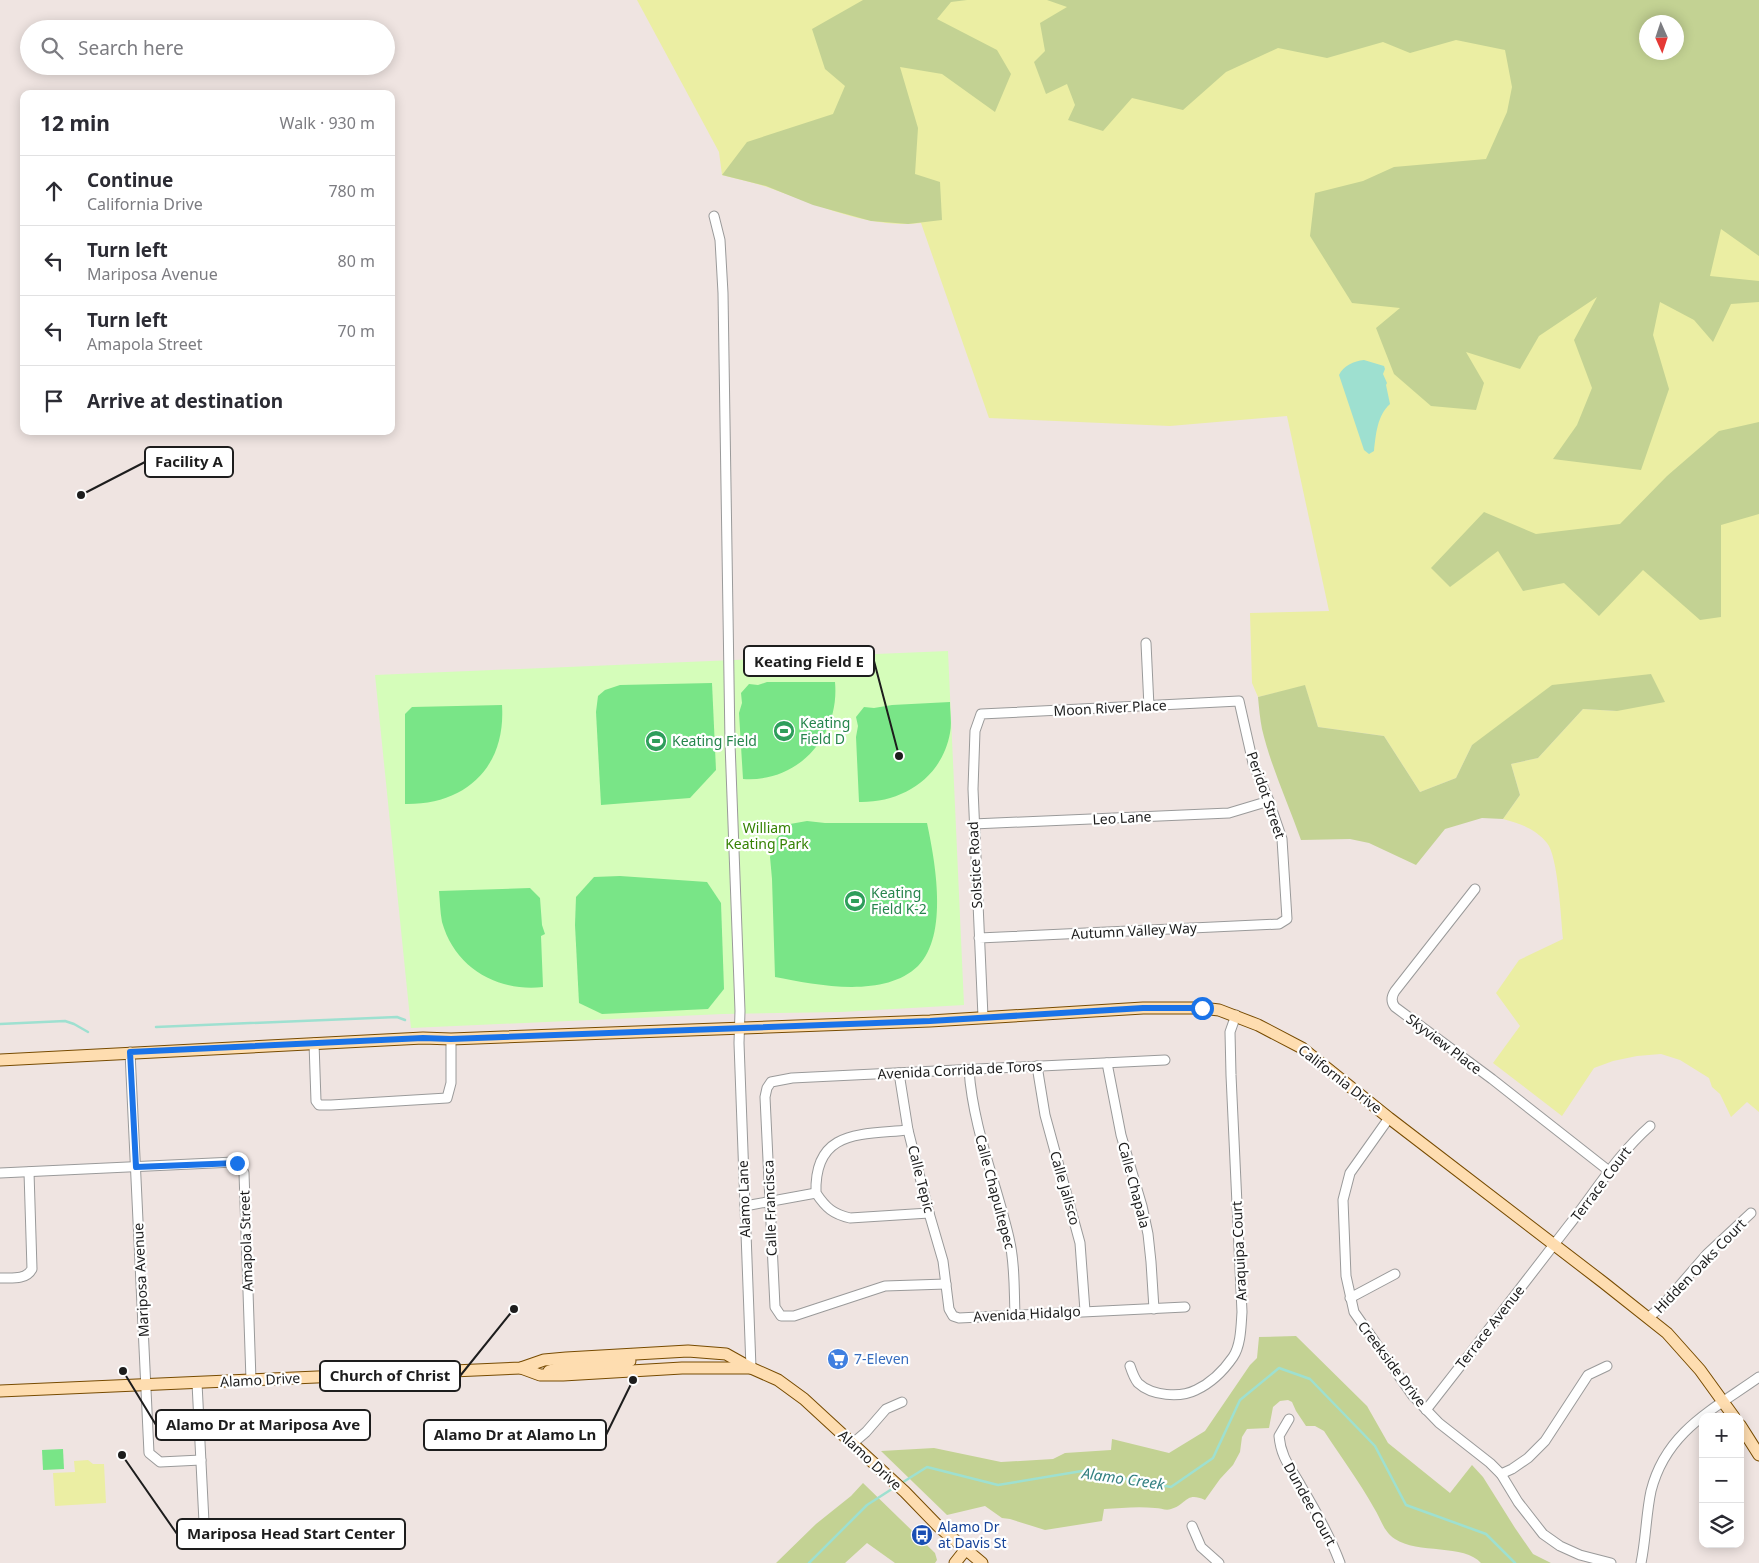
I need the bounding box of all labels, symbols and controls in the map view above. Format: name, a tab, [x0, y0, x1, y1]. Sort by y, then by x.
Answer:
north arrow	[1639, 15, 1684, 60]
search box	[20, 20, 395, 75]
icon: search	[38, 34, 66, 62]
text: Search here	[78, 35, 184, 61]
text: 12 min	[40, 109, 110, 137]
text: Walk · 930 m	[280, 112, 375, 134]
text: Continue	[87, 167, 173, 193]
icon: ahead	[40, 177, 68, 205]
text: 780 m	[328, 180, 375, 202]
text: California Drive	[87, 193, 203, 215]
text: Turn left	[87, 237, 168, 263]
icon: left	[40, 247, 68, 275]
text: 80 m	[338, 250, 375, 272]
text: Mariposa Avenue	[87, 263, 218, 285]
text: Turn left	[87, 307, 168, 333]
icon: left	[40, 317, 68, 345]
text: 70 m	[338, 320, 375, 342]
text: Amapola Street	[87, 333, 203, 355]
icon: arrive	[40, 387, 68, 415]
text: Arrive at destination	[87, 388, 283, 414]
callout: Facility A	[145, 447, 233, 477]
text: Facility A	[155, 451, 223, 471]
callout: Keating Field E	[744, 646, 874, 676]
text: Keating Field E	[754, 651, 864, 671]
street label: Moon River Place	[1053, 695, 1167, 720]
place label: Keating Field D	[800, 713, 850, 748]
sports icon: Keating Field D	[772, 719, 796, 743]
sports icon: Keating Field	[644, 729, 668, 753]
place label: Keating Field	[672, 731, 757, 750]
street label: Peridot Street	[1243, 749, 1290, 841]
street label: Leo Lane	[1092, 806, 1152, 829]
park label: William Keating Park	[725, 818, 809, 853]
street label: Solstice Road	[963, 821, 986, 909]
place label: Keating Field K-2	[871, 883, 927, 918]
sports icon: Keating Field K-2	[843, 889, 867, 913]
street label: Autumn Valley Way	[1071, 918, 1198, 943]
route start	[1191, 997, 1214, 1020]
street label: Skyview Place	[1403, 1009, 1486, 1078]
street label: California Drive	[1295, 1040, 1386, 1117]
street label: Avenida Corrida de Toros	[877, 1056, 1043, 1083]
street label: Calle Chapultepec	[971, 1132, 1020, 1252]
street label: Calle Chapala	[1114, 1140, 1155, 1230]
street label: Terrace Court	[1566, 1142, 1635, 1225]
street label: Calle Tepic	[904, 1143, 939, 1215]
street label: Calle Jalisco	[1046, 1149, 1085, 1227]
route end	[226, 1152, 249, 1175]
street label: Alamo Lane	[733, 1160, 754, 1238]
street label: Calle Francisca	[758, 1160, 781, 1256]
street label: Amapola Street	[234, 1190, 257, 1292]
street label: Araquipa Court	[1226, 1201, 1251, 1302]
street label: Hidden Oaks Court	[1649, 1214, 1750, 1317]
street label: Mariposa Avenue	[128, 1222, 153, 1338]
street label: Terrace Avenue	[1451, 1281, 1528, 1372]
street label: Avenida Hidalgo	[973, 1301, 1081, 1326]
street label: Creekside Drive	[1354, 1317, 1431, 1411]
supermarket icon: 7-Eleven	[826, 1347, 850, 1371]
place label: 7-Eleven	[854, 1349, 909, 1368]
callout: Church of Christ	[320, 1361, 460, 1391]
text: Church of Christ	[330, 1365, 451, 1385]
street label: Alamo Drive	[219, 1368, 301, 1391]
callout: Alamo Dr at Mariposa Ave	[156, 1410, 370, 1440]
map controls	[1699, 1413, 1744, 1548]
button: +	[1699, 1413, 1744, 1458]
text: Alamo Dr at Mariposa Ave	[166, 1414, 360, 1434]
callout: Alamo Dr at Alamo Ln	[424, 1420, 606, 1450]
text: Alamo Dr at Alamo Ln	[434, 1424, 596, 1444]
street label: Alamo Drive	[835, 1425, 906, 1494]
button: −	[1699, 1458, 1744, 1503]
street label: Dundee Court	[1280, 1459, 1341, 1549]
water label: Alamo Creek	[1080, 1462, 1166, 1494]
button: layers	[1699, 1503, 1744, 1548]
place label: Alamo Dr at Davis St	[938, 1517, 1006, 1552]
callout: Mariposa Head Start Center	[177, 1519, 405, 1549]
text: Mariposa Head Start Center	[187, 1523, 395, 1543]
bus stop icon: Alamo Dr at Davis St	[910, 1523, 934, 1547]

